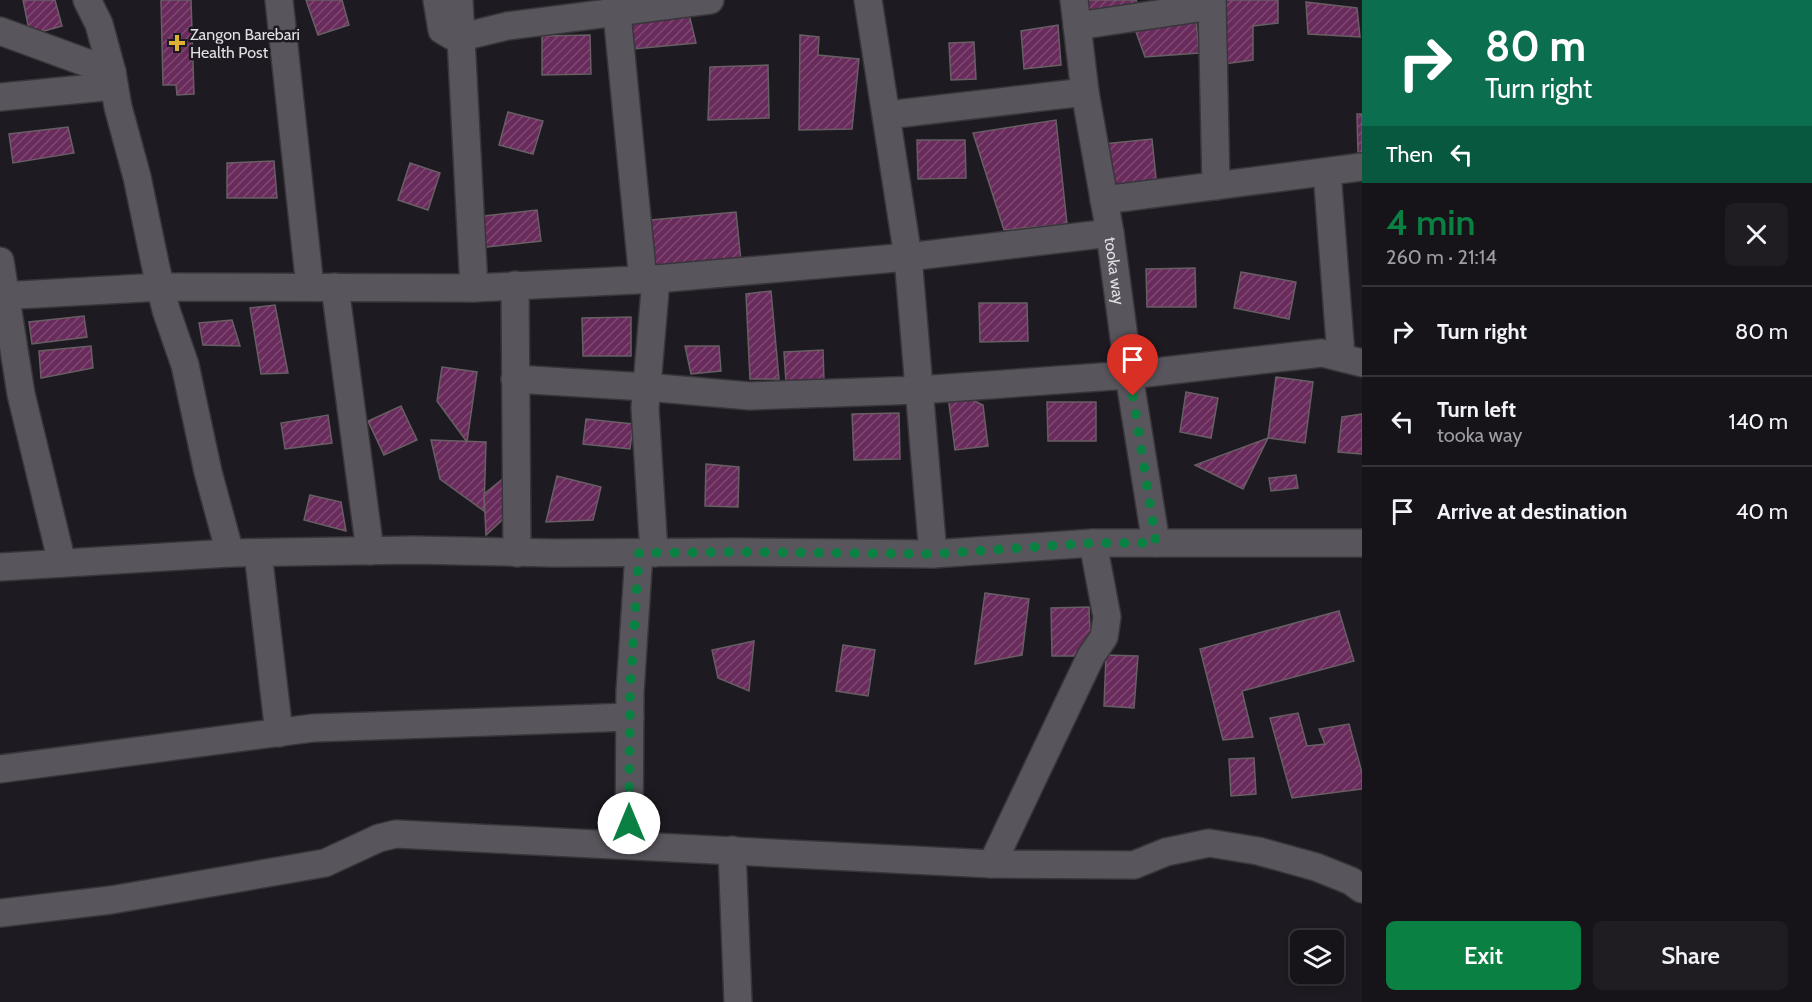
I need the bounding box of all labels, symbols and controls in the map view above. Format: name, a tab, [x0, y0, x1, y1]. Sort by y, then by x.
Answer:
text: 80 m	[1485, 20, 1586, 72]
icon: right	[1386, 24, 1464, 102]
place label: Zangon Barebari Health Post	[190, 25, 300, 62]
marker: Zangon Barebari Health Post	[168, 34, 186, 52]
text: Turn right	[1485, 72, 1592, 105]
icon: left	[1445, 138, 1478, 171]
text: Then	[1386, 141, 1433, 168]
text: 4 min	[1386, 200, 1476, 244]
button: close	[1725, 203, 1788, 266]
street label: tooka way	[1101, 236, 1129, 306]
text: 260 m · 21:14	[1386, 245, 1497, 269]
icon: right	[1386, 315, 1419, 348]
text: Turn right	[1437, 318, 1527, 345]
text: 80 m	[1735, 318, 1788, 345]
pin	[1107, 334, 1158, 396]
icon: arrive	[1116, 343, 1149, 376]
text: Turn left	[1437, 396, 1516, 423]
icon: left	[1386, 405, 1419, 438]
text: 140 m	[1729, 408, 1788, 435]
text: tooka way	[1437, 423, 1522, 447]
icon: arrive	[1386, 495, 1419, 528]
text: Arrive at destination	[1437, 498, 1627, 525]
text: 40 m	[1736, 498, 1788, 525]
position arrow	[597, 791, 661, 855]
button: Exit	[1386, 921, 1581, 990]
button: Share	[1593, 921, 1788, 990]
map controls	[1290, 930, 1344, 984]
button: layers	[1290, 930, 1344, 984]

